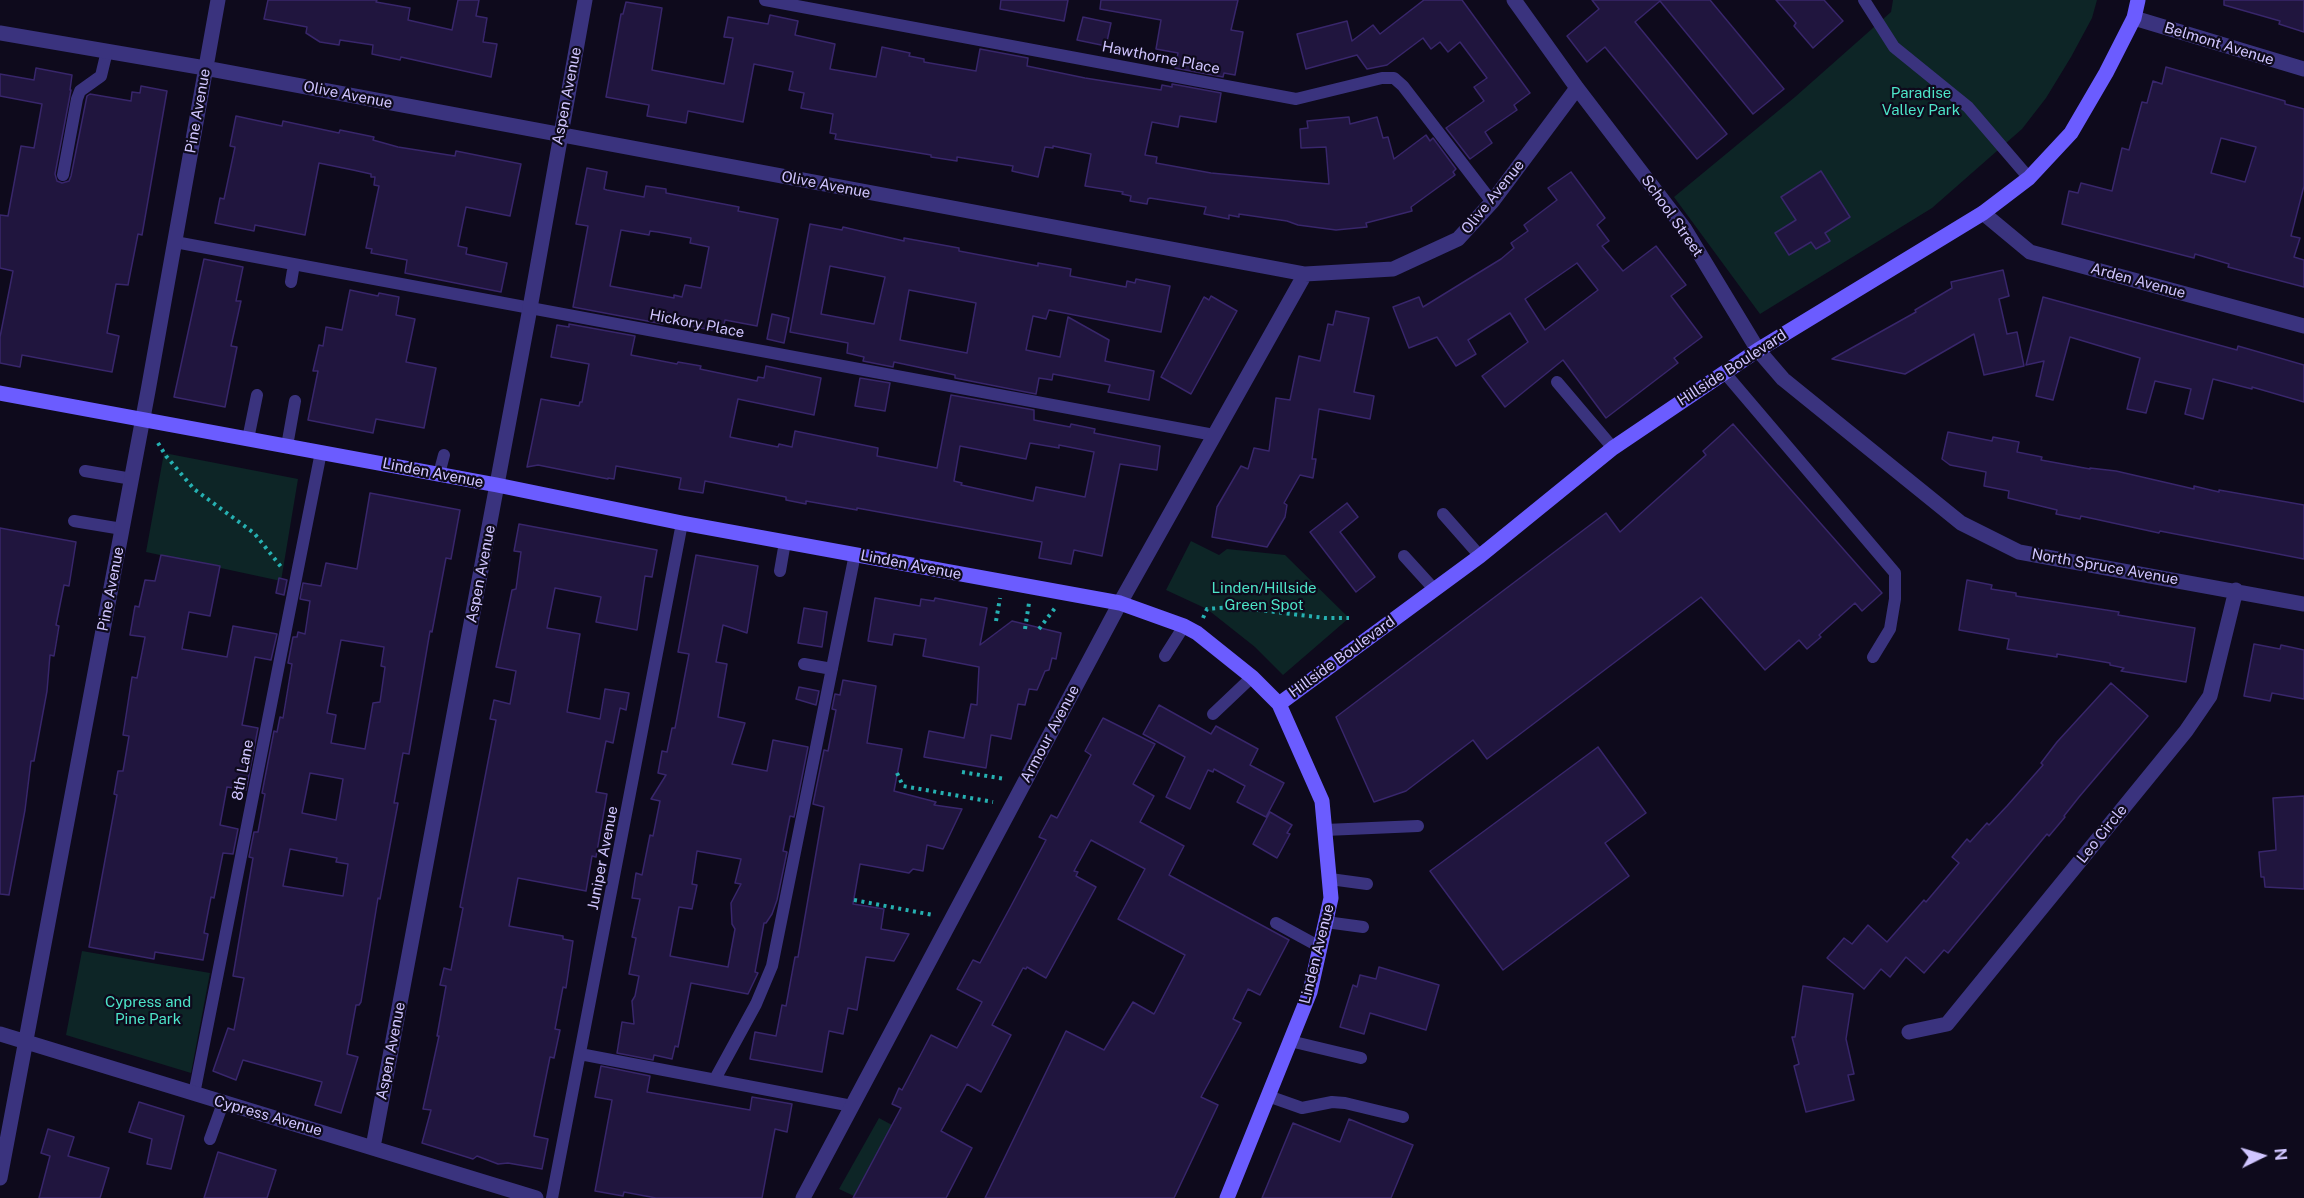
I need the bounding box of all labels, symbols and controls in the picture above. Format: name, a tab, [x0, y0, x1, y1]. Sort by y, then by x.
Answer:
street label: Belmont Avenue	[2162, 19, 2276, 69]
street label: Hawthorne Place	[1101, 38, 1221, 78]
street label: Aspen Avenue	[549, 46, 585, 146]
street label: Pine Avenue	[182, 67, 214, 155]
street label: Olive Avenue	[302, 78, 394, 112]
park label: Paradise Valley Park	[1882, 84, 1960, 119]
street label: Olive Avenue	[1458, 156, 1528, 238]
street label: Olive Avenue	[780, 168, 872, 202]
street label: School Street	[1637, 172, 1707, 260]
street label: Arden Avenue	[2089, 260, 2187, 302]
street label: Hickory Place	[648, 306, 746, 342]
street label: Hillside Boulevard	[1674, 326, 1790, 410]
street label: Linden Avenue	[381, 454, 485, 492]
street label: Aspen Avenue	[463, 524, 499, 624]
street label: Pine Avenue	[94, 545, 128, 633]
street label: North Spruce Avenue	[2030, 545, 2180, 589]
street label: Linden Avenue	[859, 546, 963, 584]
park label: Linden/Hillside Green Spot	[1211, 579, 1317, 614]
street label: Hillside Boulevard	[1286, 613, 1398, 701]
street label: Armour Avenue	[1017, 682, 1083, 786]
street label: 8th Lane	[228, 738, 258, 802]
street label: Leo Circle	[2073, 801, 2131, 867]
street label: Juniper Avenue	[584, 804, 622, 912]
street label: Linden Avenue	[1296, 902, 1338, 1006]
park label: Cypress and Pine Park	[105, 993, 191, 1028]
street label: Aspen Avenue	[373, 1001, 409, 1101]
street label: Cypress Avenue	[212, 1092, 324, 1140]
north arrow	[2232, 1126, 2292, 1186]
text: N	[2270, 1147, 2290, 1161]

